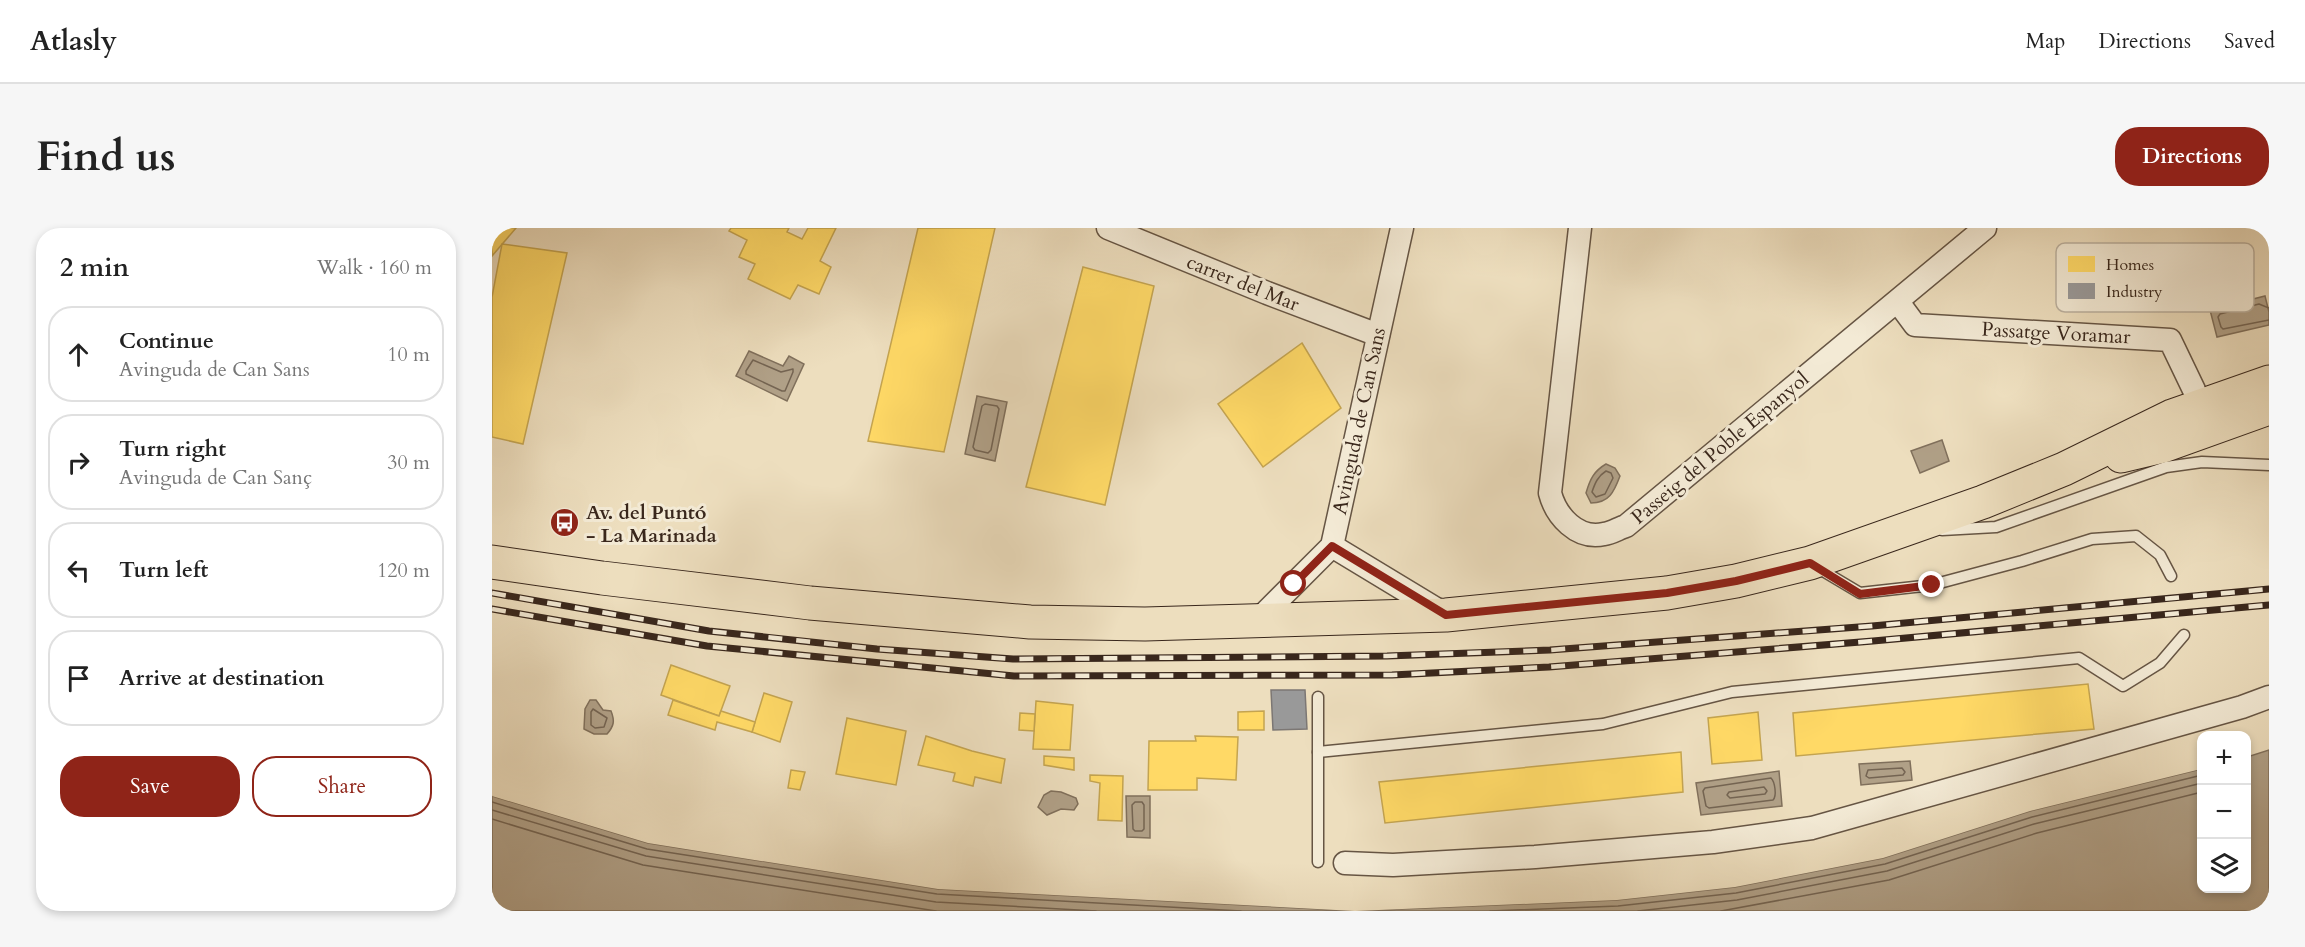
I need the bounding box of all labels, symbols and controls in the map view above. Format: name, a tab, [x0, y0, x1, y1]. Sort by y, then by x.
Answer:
text: Atlasly	[30, 22, 117, 60]
text: Map	[2025, 27, 2065, 56]
text: Directions	[2098, 27, 2191, 56]
text: Saved	[2224, 27, 2275, 56]
button: Directions	[2115, 127, 2269, 186]
text: Find us	[36, 128, 176, 185]
legend	[2056, 243, 2254, 312]
street label: carrer del Mar	[1183, 248, 1304, 318]
text: 2 min	[60, 250, 129, 285]
text: Walk · 160 m	[317, 254, 432, 281]
text: Homes	[2106, 254, 2154, 276]
text: Industry	[2106, 281, 2163, 303]
street label: Passatge Voramar	[1981, 316, 2132, 350]
street label: Avinguda de Can Sans	[1326, 325, 1392, 517]
text: Continue	[119, 326, 214, 356]
icon: ahead	[62, 338, 95, 371]
text: 10 m	[387, 341, 430, 368]
text: Avinguda de Can Sans	[119, 356, 310, 383]
street label: Passeig del Poble Espanyol	[1625, 366, 1815, 530]
text: Turn right	[119, 434, 226, 464]
icon: right	[62, 446, 95, 479]
text: 30 m	[387, 449, 430, 476]
text: Avinguda de Can Sanç	[119, 464, 312, 491]
place label: Av. del Puntó - La Marinada	[586, 499, 717, 549]
bus stop icon: Av. del Puntó - La Marinada	[549, 507, 581, 539]
icon: left	[62, 554, 95, 587]
text: Turn left	[119, 555, 208, 585]
text: 120 m	[377, 557, 430, 584]
route start	[1280, 570, 1306, 596]
route end	[1918, 571, 1944, 597]
icon: arrive	[62, 662, 95, 695]
text: Arrive at destination	[119, 663, 324, 693]
map controls	[2197, 731, 2251, 893]
button: +	[2197, 731, 2251, 785]
button: Save	[60, 756, 240, 817]
button: Share	[252, 756, 432, 817]
button: −	[2197, 785, 2251, 839]
button: layers	[2197, 839, 2251, 893]

